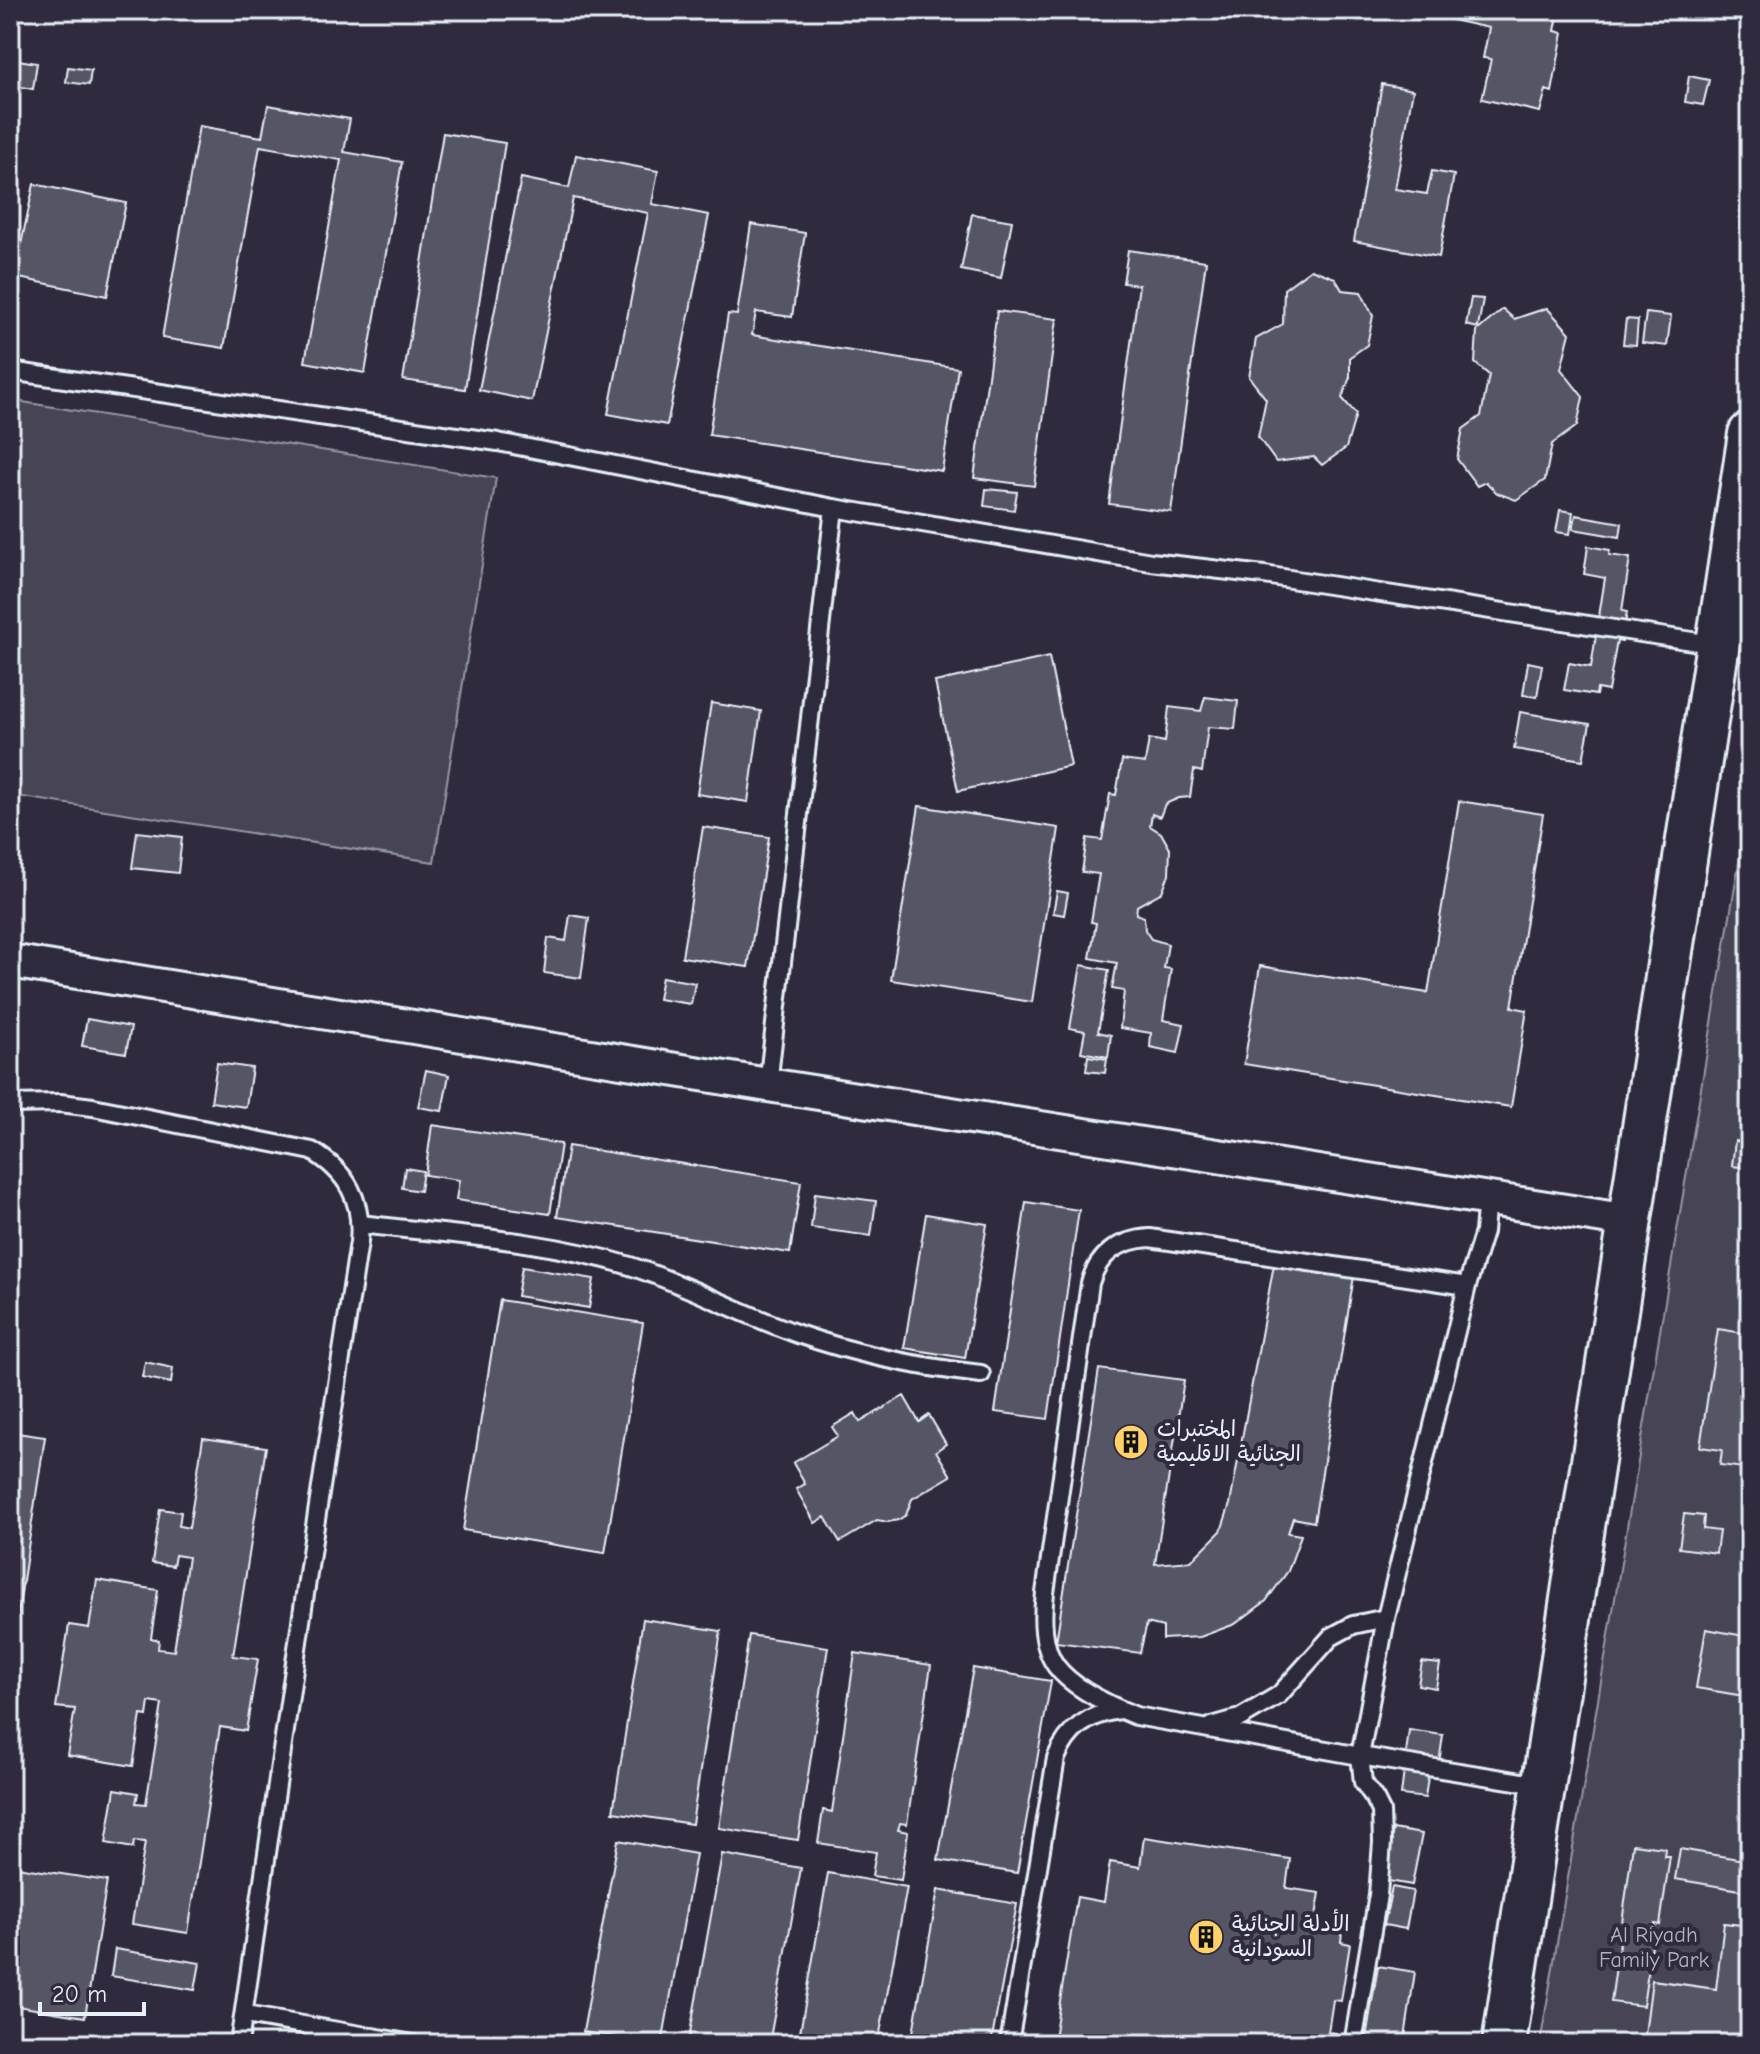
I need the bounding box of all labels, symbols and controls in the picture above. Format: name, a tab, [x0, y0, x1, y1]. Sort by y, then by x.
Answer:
place label: المختبرات الجنائية الاقليمية	[1157, 1416, 1301, 1467]
building icon: المختبرات الجنائية الاقليمية	[1112, 1423, 1150, 1461]
place label: الأدلة الجنائية السودانية	[1232, 1908, 1350, 1962]
building icon: الأدلة الجنائية السودانية	[1187, 1918, 1225, 1956]
park label: Al Riyadh Family Park	[1599, 1922, 1709, 1973]
scale bar	[40, 1966, 144, 2016]
text: 20 m	[52, 1980, 107, 2008]

